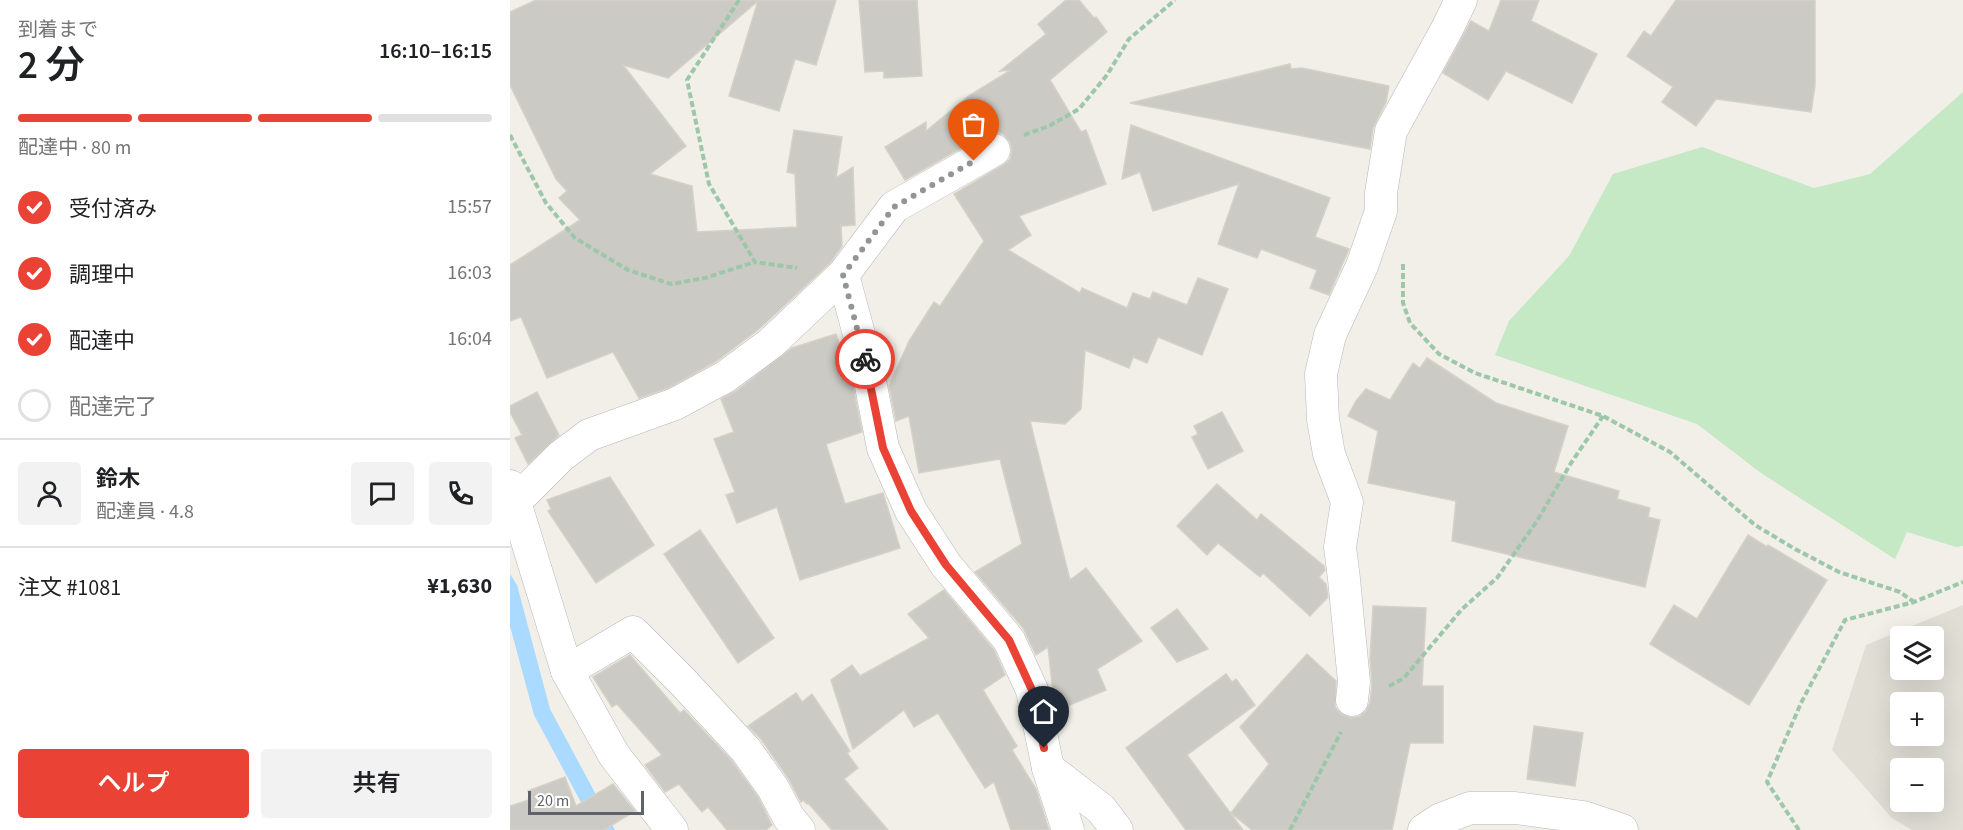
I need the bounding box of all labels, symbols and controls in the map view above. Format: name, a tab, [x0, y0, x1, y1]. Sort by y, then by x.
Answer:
text: 到着まで	[18, 16, 98, 44]
text: 16:10–16:15	[379, 35, 492, 67]
text: 2 分	[18, 38, 85, 94]
pin	[948, 99, 999, 161]
icon: bag	[957, 108, 990, 141]
text: 配達中 · 80 m	[18, 134, 131, 162]
icon: check	[18, 191, 51, 224]
text: 受付済み	[69, 193, 157, 225]
text: 15:57	[447, 193, 492, 221]
icon: check	[18, 257, 51, 290]
text: 調理中	[69, 259, 135, 291]
text: 16:03	[447, 259, 492, 287]
icon: check	[18, 323, 51, 356]
text: 配達中	[69, 325, 135, 357]
text: 16:04	[447, 325, 492, 353]
courier	[835, 329, 895, 389]
icon: bike	[849, 343, 882, 376]
text: 配達完了	[69, 391, 157, 423]
button: person	[18, 462, 81, 525]
button: chat	[351, 462, 414, 525]
button: phone	[429, 462, 492, 525]
text: 鈴木	[96, 463, 140, 495]
text: 配達員 · 4.8	[96, 498, 194, 526]
text: ¥1,630	[427, 570, 492, 602]
text: 注文 #1081	[18, 572, 121, 604]
map controls	[1890, 626, 1944, 812]
button: layers	[1890, 626, 1944, 680]
pin	[1018, 686, 1069, 748]
button: +	[1890, 692, 1944, 746]
icon: home	[1027, 695, 1060, 728]
button: ヘルプ	[18, 749, 249, 818]
button: 共有	[261, 749, 492, 818]
button: −	[1890, 758, 1944, 812]
scale bar	[528, 788, 644, 816]
text: 20 m	[537, 790, 569, 812]

